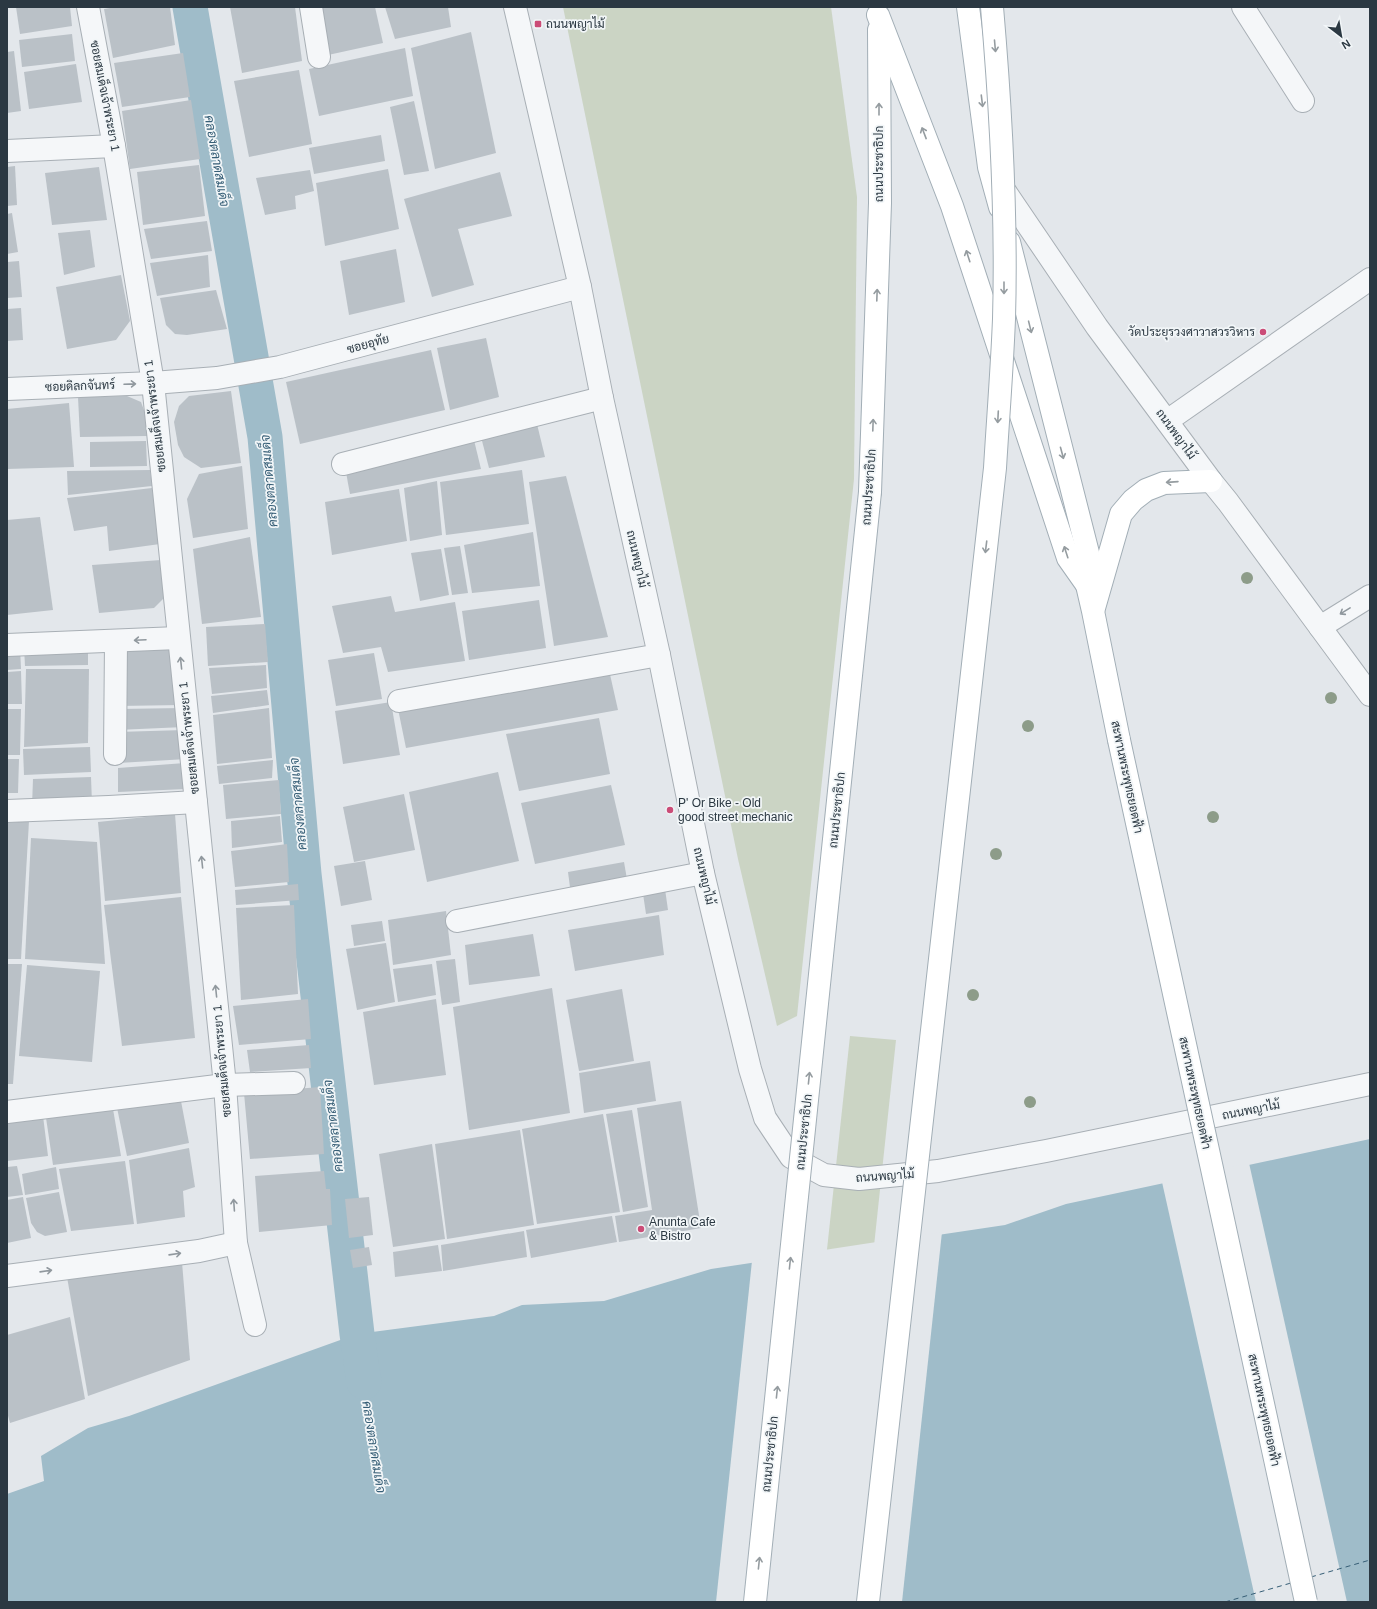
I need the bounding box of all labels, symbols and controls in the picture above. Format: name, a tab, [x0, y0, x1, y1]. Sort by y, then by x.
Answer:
place label: ถนนพญาไม้	[546, 16, 606, 31]
north arrow	[1321, 16, 1361, 56]
marker: ถนนพญาไม้	[533, 19, 543, 29]
text: N	[1340, 37, 1353, 52]
street label: ซอยสมเด็จเจ้าพระยา 1	[87, 39, 125, 153]
one-way arrow	[992, 39, 999, 52]
one-way arrow	[978, 94, 986, 107]
one-way arrow	[875, 103, 883, 116]
water label: คลองตลาดสมเด็จ	[202, 114, 234, 208]
street label: ถนนประชาธิปก	[872, 126, 886, 202]
one-way arrow	[919, 128, 927, 140]
one-way arrow	[964, 249, 971, 262]
one-way arrow	[1000, 281, 1008, 294]
one-way arrow	[873, 289, 881, 302]
one-way arrow	[1027, 321, 1034, 334]
place label: วัดประยุรวงศาวาสวรวิหาร	[1128, 325, 1255, 341]
marker: วัดประยุรวงศาวาสวรวิหาร	[1258, 327, 1268, 337]
street label: ซอยอุทัย	[345, 332, 391, 358]
street label: ซอยสมเด็จเจ้าพระยา 1	[139, 359, 169, 473]
street label: ซอยดิลกจันทร์	[45, 377, 116, 394]
one-way arrow	[123, 381, 136, 388]
street label: ถนนพญาไม้	[1153, 406, 1200, 463]
one-way arrow	[994, 410, 1001, 423]
one-way arrow	[869, 419, 876, 432]
water label: คลองตลาดสมเด็จ	[255, 434, 281, 528]
one-way arrow	[1059, 447, 1067, 460]
street label: ถนนประชาธิปก	[859, 448, 879, 526]
one-way arrow	[1166, 479, 1179, 486]
street label: ถนนพญาไม้	[624, 529, 652, 590]
one-way arrow	[982, 540, 989, 553]
one-way arrow	[1062, 546, 1070, 558]
one-way arrow	[1339, 608, 1351, 616]
one-way arrow	[134, 637, 147, 644]
one-way arrow	[177, 657, 185, 670]
street label: ซอยสมเด็จเจ้าพระยา 1	[174, 681, 202, 795]
street label: สะพานพระพุทธยอดฟ้า	[1106, 719, 1146, 835]
water label: คลองตลาดสมเด็จ	[284, 757, 310, 851]
street label: ถนนประชาธิปก	[826, 771, 848, 849]
place label: P' Or Bike - Old good street mechanic	[678, 796, 793, 824]
marker: P' Or Bike - Old good street mechanic	[665, 805, 675, 815]
street label: ถนนพญาไม้	[691, 846, 719, 907]
one-way arrow	[199, 856, 206, 869]
one-way arrow	[212, 985, 219, 998]
street label: ซอยสมเด็จเจ้าพระยา 1	[208, 1004, 234, 1118]
street label: สะพานพระพุทธยอดฟ้า	[1174, 1035, 1214, 1151]
one-way arrow	[806, 1072, 813, 1085]
water label: คลองตลาดสมเด็จ	[318, 1079, 346, 1173]
street label: ถนนประชาธิปก	[793, 1093, 815, 1171]
street label: ถนนพญาไม้	[1221, 1096, 1282, 1122]
street label: ถนนพญาไม้	[855, 1166, 916, 1185]
one-way arrow	[230, 1199, 237, 1212]
place label: Anunta Cafe & Bistro	[649, 1215, 716, 1243]
marker: Anunta Cafe & Bistro	[636, 1224, 646, 1234]
one-way arrow	[168, 1250, 181, 1258]
one-way arrow	[786, 1257, 794, 1270]
one-way arrow	[39, 1267, 52, 1275]
street label: สะพานพระพุทธยอดฟ้า	[1243, 1352, 1283, 1468]
one-way arrow	[773, 1386, 780, 1399]
water label: คลองตลาดสมเด็จ	[359, 1400, 391, 1494]
street label: ถนนประชาธิปก	[759, 1415, 781, 1493]
one-way arrow	[755, 1557, 762, 1570]

